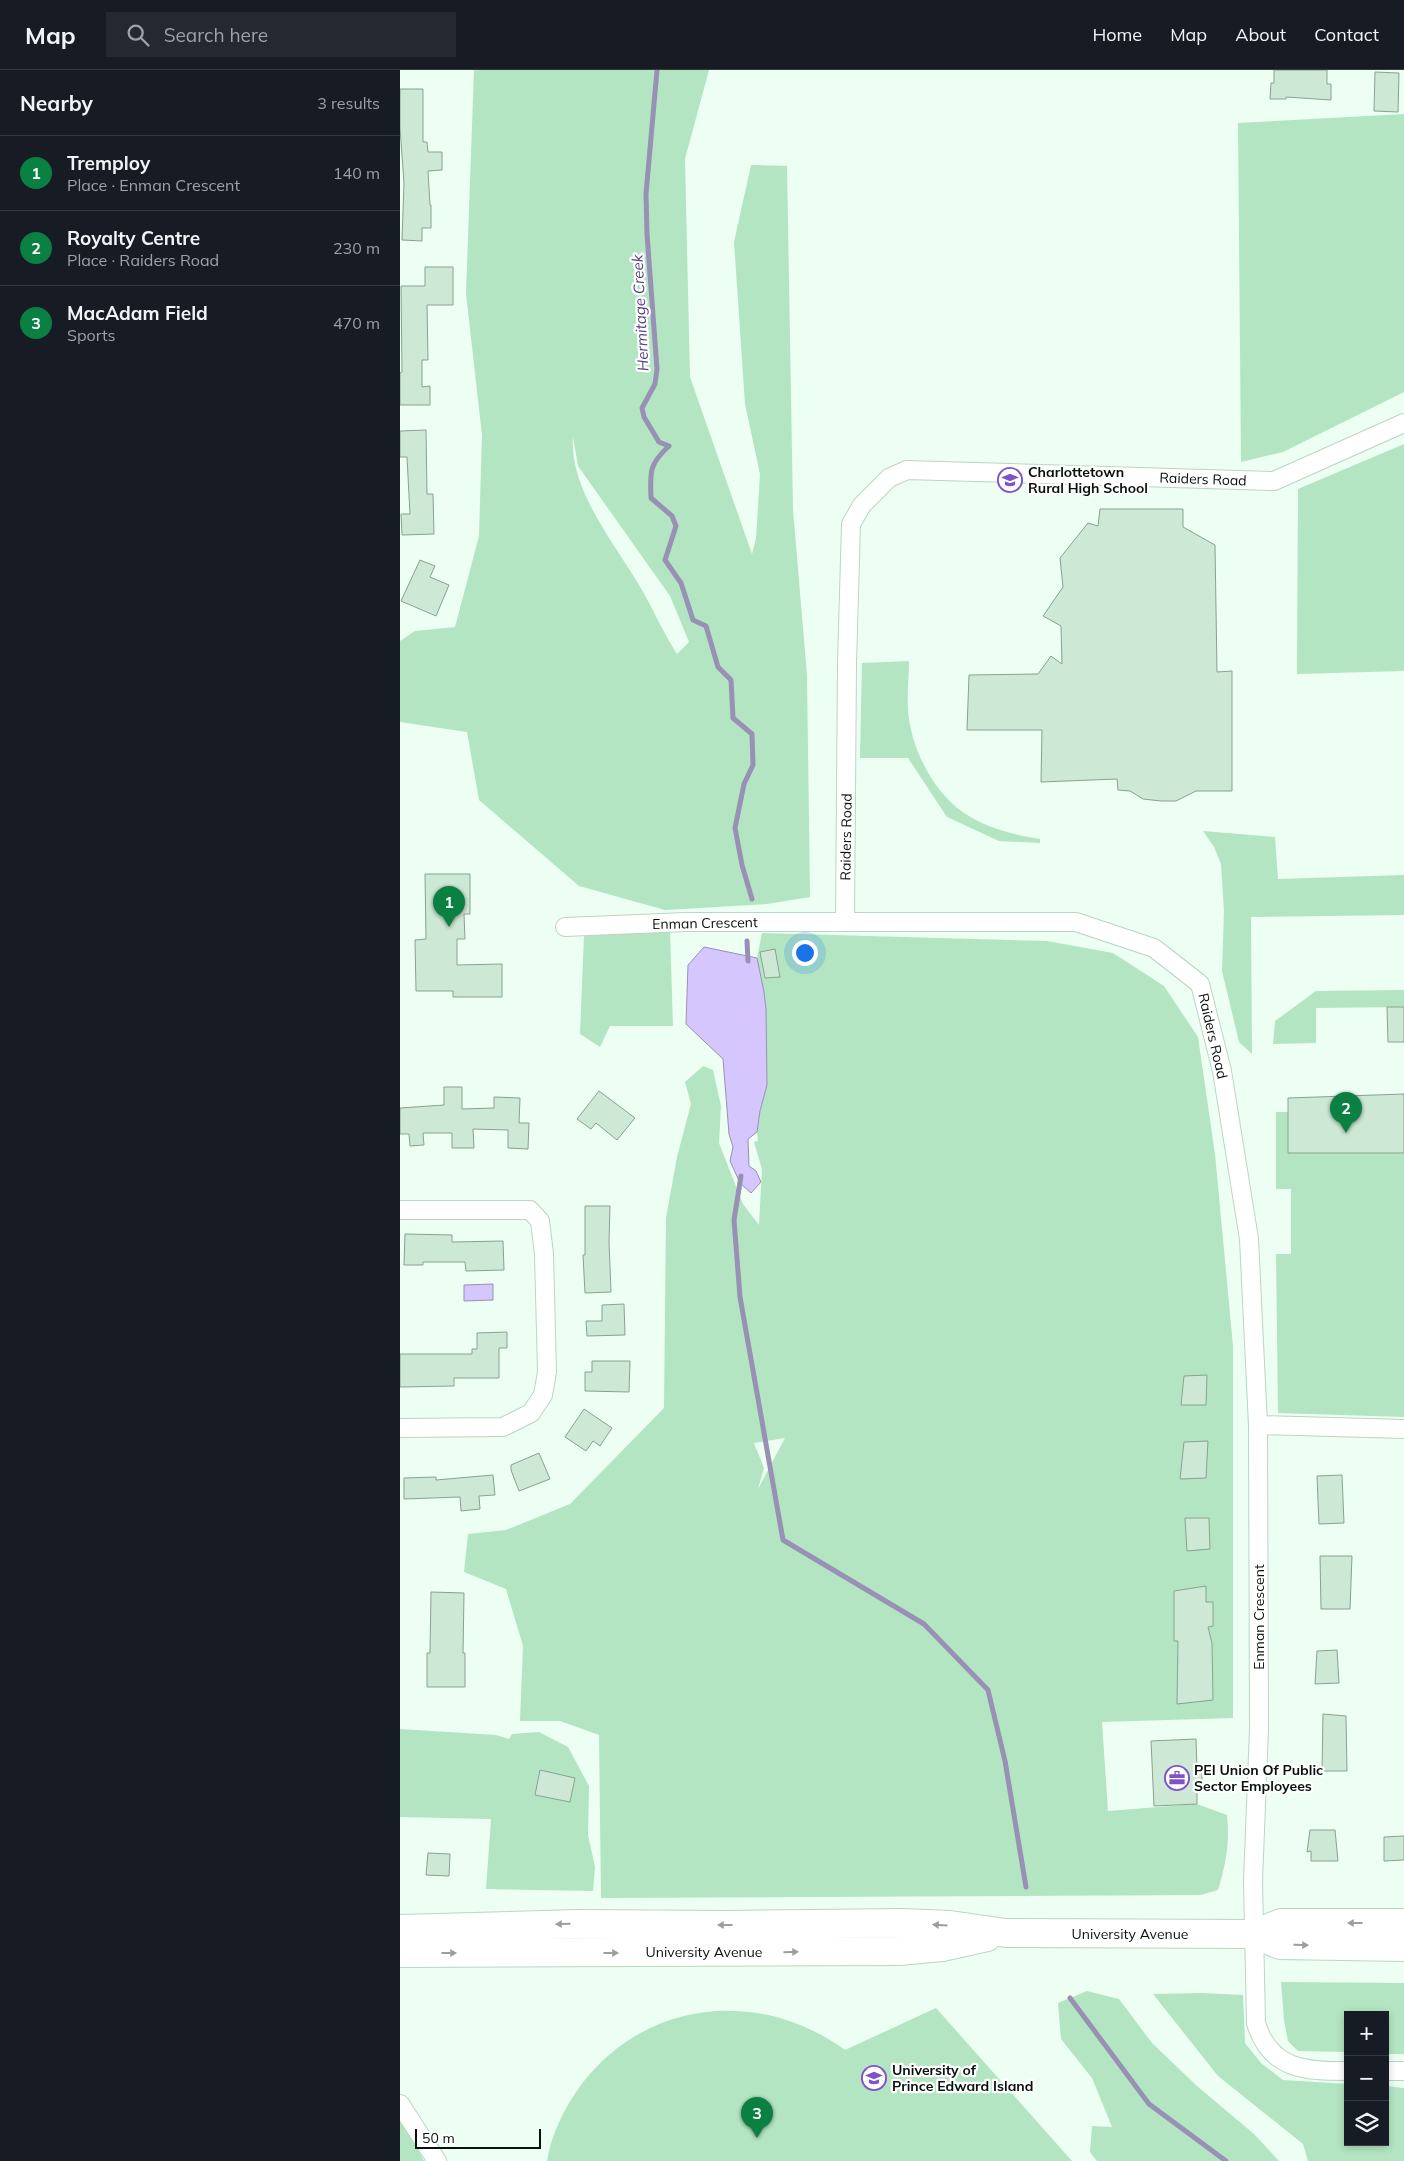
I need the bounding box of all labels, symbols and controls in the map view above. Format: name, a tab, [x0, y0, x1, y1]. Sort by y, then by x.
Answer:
search box	[106, 12, 456, 57]
text: Map	[25, 20, 76, 50]
icon: search	[124, 21, 152, 49]
text: Search here	[164, 23, 268, 47]
text: Home	[1092, 23, 1142, 46]
text: Map	[1170, 23, 1207, 46]
text: About	[1235, 23, 1286, 46]
text: Contact	[1314, 23, 1379, 46]
text: Nearby	[20, 90, 93, 116]
text: 3 results	[317, 93, 380, 113]
text: Tremploy	[67, 151, 150, 175]
text: 1	[31, 163, 41, 183]
text: 140 m	[333, 163, 380, 183]
text: Place · Enman Crescent	[67, 175, 240, 195]
text: Royalty Centre	[67, 226, 200, 250]
text: 2	[31, 238, 41, 258]
text: 230 m	[333, 238, 380, 258]
text: Place · Raiders Road	[67, 250, 219, 270]
water label: Hermitage Creek	[627, 253, 653, 372]
text: MacAdam Field	[67, 301, 208, 325]
text: 3	[31, 313, 41, 333]
text: 470 m	[333, 313, 380, 333]
text: Sports	[67, 325, 115, 345]
place label: Charlottetown Rural High School	[1028, 463, 1148, 497]
school or university icon: Charlottetown Rural High School	[997, 467, 1023, 493]
street label: Raiders Road	[1159, 468, 1247, 490]
street label: Raiders Road	[836, 793, 856, 881]
pin: 1	[433, 886, 465, 927]
street label: Enman Crescent	[652, 913, 758, 933]
your location	[792, 940, 818, 966]
street label: Raiders Road	[1194, 991, 1232, 1081]
pin: 2	[1330, 1092, 1362, 1133]
street label: Enman Crescent	[1250, 1564, 1268, 1670]
place label: PEI Union Of Public Sector Employees	[1194, 1761, 1323, 1795]
office icon: PEI Union Of Public Sector Employees	[1164, 1765, 1190, 1791]
one-way arrow	[1347, 1919, 1363, 1927]
one-way arrow	[554, 1920, 570, 1928]
one-way arrow	[932, 1920, 948, 1928]
one-way arrow	[717, 1921, 733, 1929]
street label: University Avenue	[1072, 1925, 1188, 1943]
one-way arrow	[1293, 1942, 1309, 1950]
street label: University Avenue	[646, 1943, 762, 1961]
one-way arrow	[783, 1948, 799, 1956]
one-way arrow	[441, 1949, 457, 1957]
one-way arrow	[603, 1949, 619, 1957]
map controls	[1344, 2011, 1389, 2146]
button: +	[1344, 2011, 1389, 2056]
button: −	[1344, 2056, 1389, 2101]
place label: University of Prince Edward Island	[892, 2061, 1033, 2095]
school or university icon: University of Prince Edward Island	[861, 2065, 887, 2091]
pin: 3	[741, 2097, 773, 2138]
button: layers	[1344, 2101, 1389, 2146]
scale bar	[415, 2126, 541, 2149]
text: 50 m	[422, 2129, 455, 2147]

